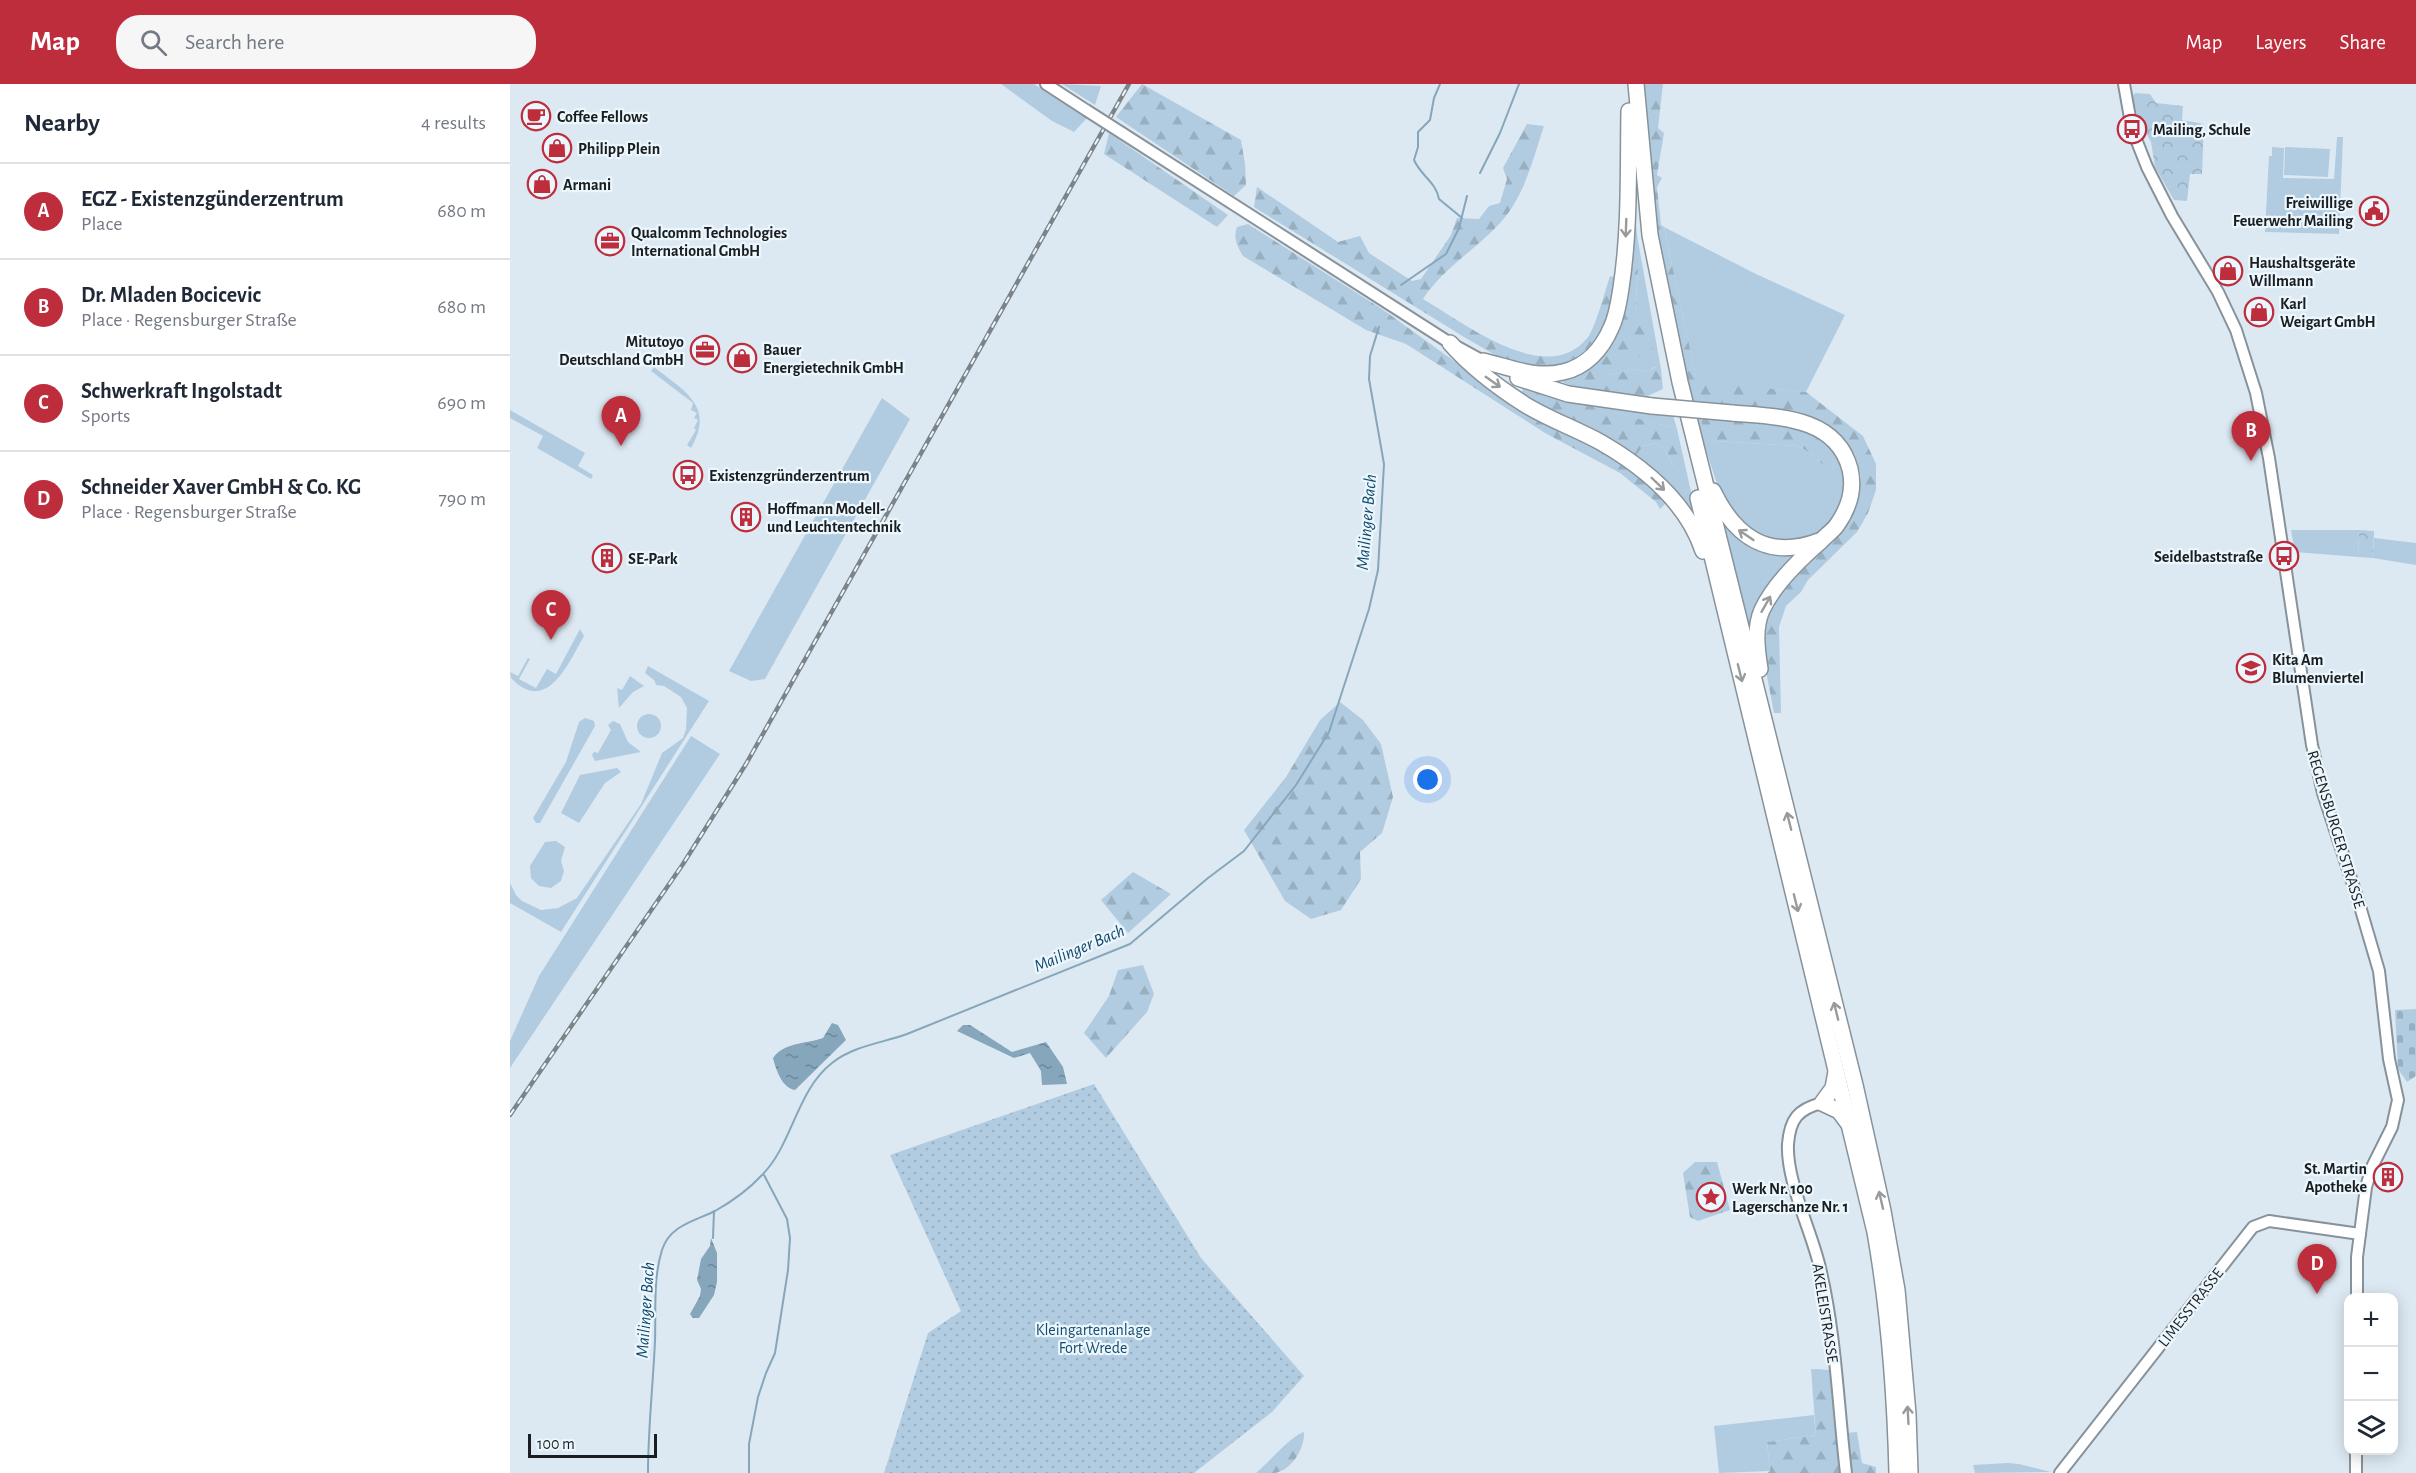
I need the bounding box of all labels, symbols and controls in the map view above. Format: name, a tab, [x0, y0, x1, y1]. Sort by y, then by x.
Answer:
search box	[116, 15, 536, 69]
icon: search	[137, 26, 170, 59]
text: Map	[30, 28, 80, 56]
text: Search here	[185, 31, 284, 53]
text: Map	[2186, 32, 2222, 53]
text: Layers	[2255, 32, 2306, 53]
text: Share	[2339, 32, 2386, 53]
cafe icon: Coffee Fellows	[520, 100, 552, 132]
place label: Coffee Fellows	[557, 109, 648, 125]
text: Nearby	[24, 110, 100, 136]
text: 4 results	[421, 113, 486, 133]
bus stop icon: Mailing, Schule	[2116, 113, 2148, 145]
place label: Mailing, Schule	[2153, 122, 2251, 138]
shop icon: Philipp Plein	[541, 132, 573, 164]
place label: Philipp Plein	[578, 141, 660, 157]
shop icon: Armani	[526, 168, 558, 200]
place label: Armani	[563, 177, 611, 193]
text: EGZ - Existenzgünderzentrum	[81, 188, 344, 210]
place label: Freiwillige Feuerwehr Mailing	[2233, 195, 2354, 229]
public building icon: Freiwillige Feuerwehr Mailing	[2358, 195, 2390, 227]
text: A	[38, 201, 50, 221]
text: 680 m	[437, 201, 486, 221]
text: Place	[81, 214, 122, 234]
one-way arrow	[1621, 217, 1632, 237]
office icon: Qualcomm Technologies International GmbH	[594, 225, 626, 257]
place label: Qualcomm Technologies International GmbH	[631, 225, 787, 259]
shop icon: Haushaltsgeräte Willmann	[2212, 255, 2244, 287]
place label: Haushaltsgeräte Willmann	[2249, 255, 2356, 289]
text: Dr. Mladen Bocicevic	[81, 284, 261, 306]
shop icon: Karl Weigart GmbH	[2243, 296, 2275, 328]
place label: Karl Weigart GmbH	[2280, 296, 2376, 330]
text: B	[38, 297, 49, 317]
text: 680 m	[437, 297, 486, 317]
text: Place · Regensburger Straße	[81, 310, 297, 330]
place label: Mitutoyo Deutschland GmbH	[559, 334, 684, 368]
office icon: Mitutoyo Deutschland GmbH	[689, 334, 721, 366]
shop icon: Bauer Energietechnik GmbH	[726, 342, 758, 374]
place label: Bauer Energietechnik GmbH	[763, 342, 904, 376]
one-way arrow	[1484, 376, 1501, 388]
text: Schwerkraft Ingolstadt	[81, 380, 282, 402]
text: C	[38, 393, 49, 413]
text: 690 m	[437, 393, 486, 413]
pin: A	[602, 396, 640, 446]
text: Sports	[81, 406, 130, 426]
pin: B	[2232, 412, 2270, 461]
bus stop icon: Existenzgründerzentrum	[672, 459, 704, 491]
place label: Existenzgründerzentrum	[709, 468, 870, 484]
water label: Mailinger Bach	[1354, 473, 1380, 571]
text: Schneider Xaver GmbH & Co. KG	[81, 476, 361, 498]
one-way arrow	[1651, 477, 1666, 491]
text: D	[37, 489, 50, 509]
text: 790 m	[438, 489, 486, 509]
building icon: Hoffmann Modell- und Leuchtentechnik	[730, 501, 762, 533]
place label: Hoffmann Modell- und Leuchtentechnik	[767, 501, 901, 535]
text: Place · Regensburger Straße	[81, 502, 297, 522]
one-way arrow	[1738, 529, 1755, 541]
bus stop icon: Seidelbaststraße	[2268, 540, 2300, 572]
building icon: SE-Park	[591, 542, 623, 574]
place label: Seidelbaststraße	[2154, 549, 2263, 565]
place label: SE-Park	[628, 551, 678, 567]
pin: C	[532, 590, 570, 640]
one-way arrow	[1760, 596, 1772, 613]
school or university icon: Kita Am Blumenviertel	[2235, 652, 2267, 684]
place label: Kita Am Blumenviertel	[2272, 652, 2364, 686]
one-way arrow	[1734, 663, 1746, 682]
street label: REGENSBURGER STRASSE	[2304, 748, 2368, 910]
your location	[1413, 765, 1442, 794]
one-way arrow	[1783, 812, 1794, 831]
one-way arrow	[1791, 893, 1803, 912]
water label: Mailinger Bach	[1031, 922, 1127, 976]
one-way arrow	[1830, 1001, 1842, 1020]
place label: St. Martin Apotheke	[2304, 1161, 2367, 1195]
building icon: St. Martin Apotheke	[2372, 1161, 2404, 1193]
place icon: Werk Nr. 100 Lagerschanze Nr. 1	[1695, 1181, 1727, 1213]
place label: Werk Nr. 100 Lagerschanze Nr. 1	[1732, 1181, 1848, 1215]
one-way arrow	[1875, 1191, 1886, 1211]
pin: D	[2298, 1244, 2336, 1294]
water label: Mailinger Bach	[634, 1261, 658, 1359]
street label: AKELEISTRASSE	[1809, 1262, 1841, 1364]
street label: LIMESSTRASSE	[2155, 1265, 2226, 1350]
map controls	[2344, 1293, 2398, 1455]
button: +	[2344, 1293, 2398, 1347]
park label: Kleingartenanlage Fort Wrede	[1036, 1322, 1150, 1356]
button: −	[2344, 1347, 2398, 1401]
button: layers	[2344, 1401, 2398, 1455]
one-way arrow	[1902, 1405, 1913, 1425]
scale bar	[528, 1431, 657, 1458]
text: 100 m	[537, 1436, 575, 1452]

